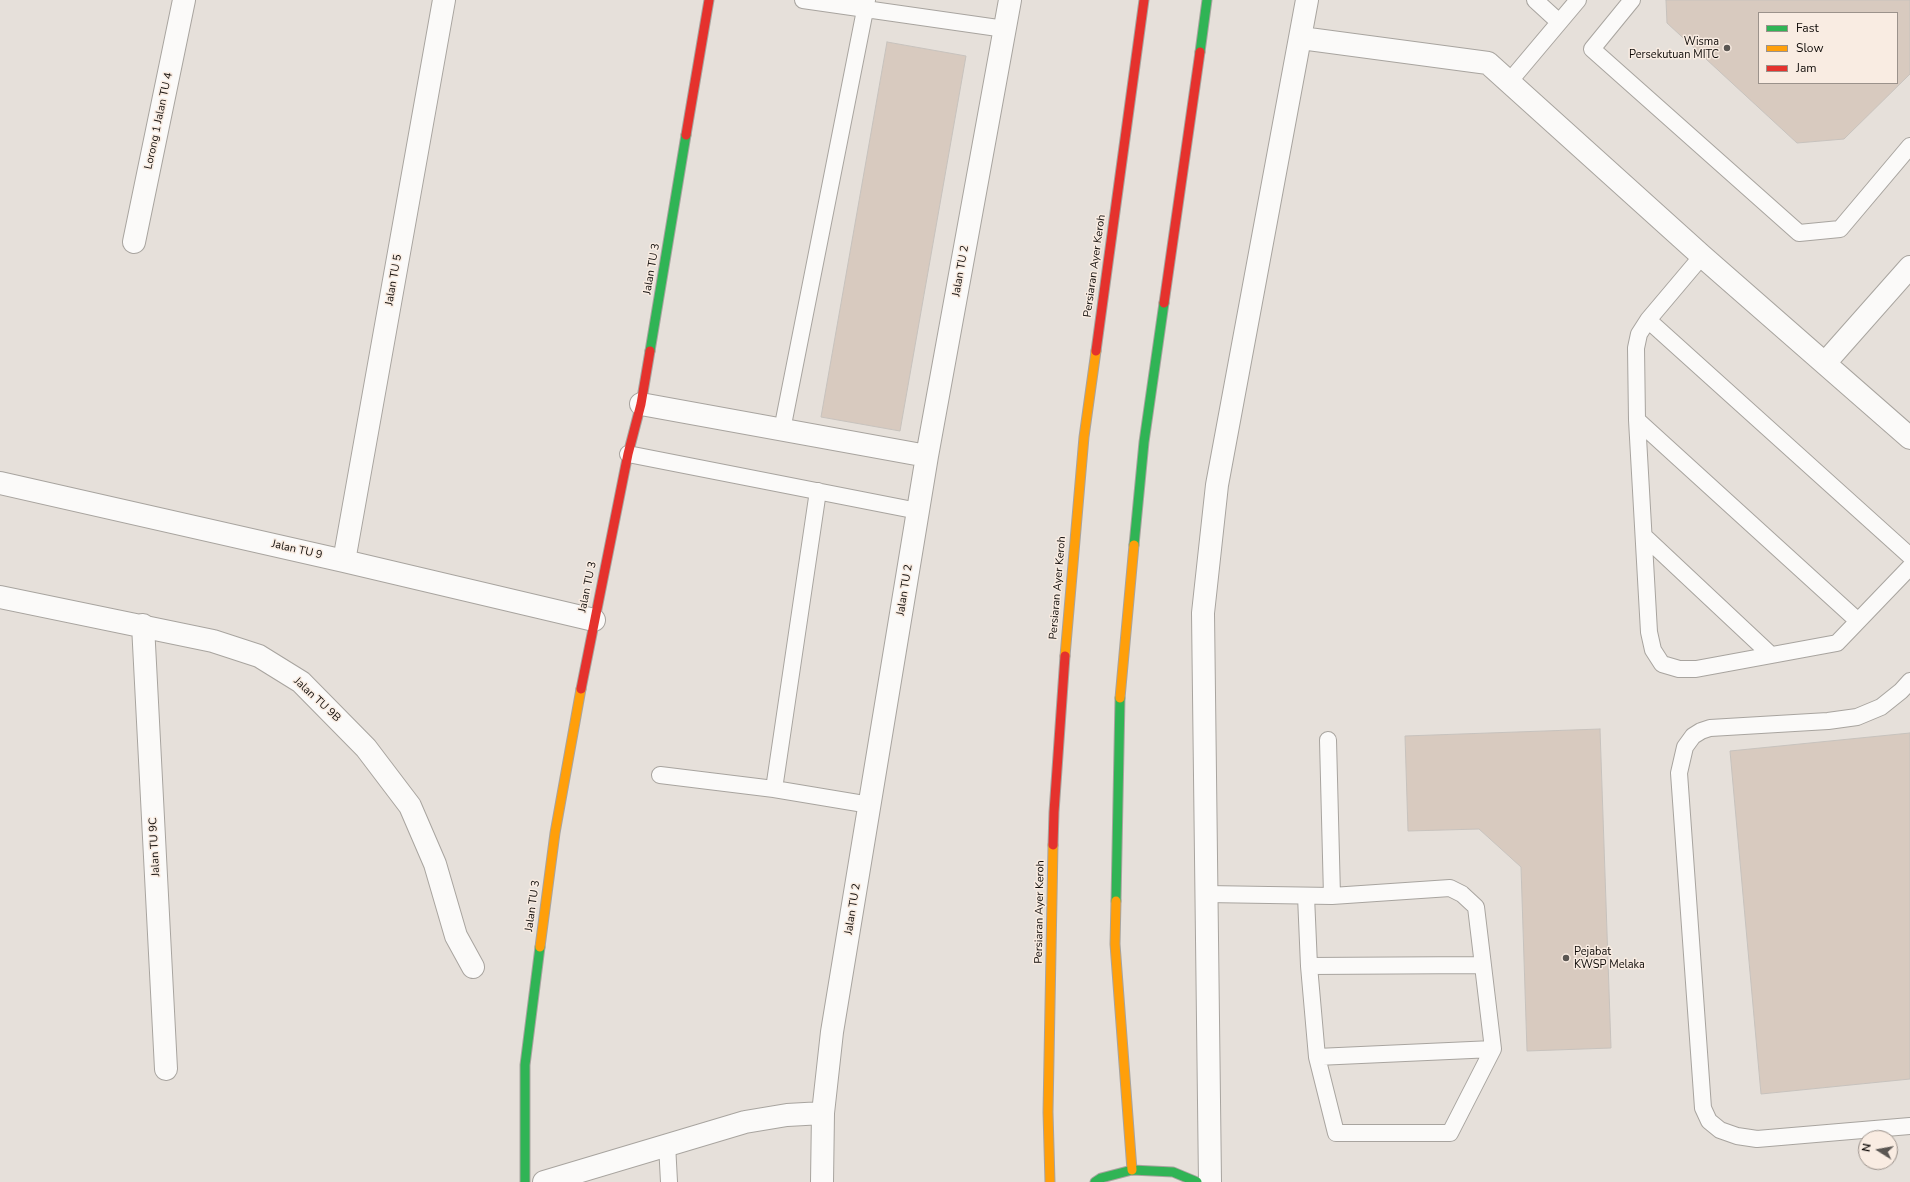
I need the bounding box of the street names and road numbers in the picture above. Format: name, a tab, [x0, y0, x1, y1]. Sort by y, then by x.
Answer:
street label: Lorong 1 Jalan TU 4	[142, 71, 176, 171]
street label: Persiaran Ayer Keroh	[1081, 214, 1109, 318]
street label: Jalan TU 3	[641, 242, 663, 296]
street label: Jalan TU 2	[950, 244, 972, 298]
street label: Jalan TU 5	[383, 253, 405, 307]
street label: Persiaran Ayer Keroh	[1047, 536, 1069, 640]
street label: Jalan TU 9	[270, 538, 324, 562]
street label: Jalan TU 3	[576, 560, 600, 614]
street label: Jalan TU 2	[894, 563, 916, 617]
street label: Jalan TU 9B	[291, 675, 343, 725]
street label: Jalan TU 9C	[147, 817, 163, 877]
street label: Persiaran Ayer Keroh	[1032, 860, 1048, 964]
street label: Jalan TU 3	[523, 880, 543, 932]
street label: Jalan TU 2	[842, 882, 864, 936]

